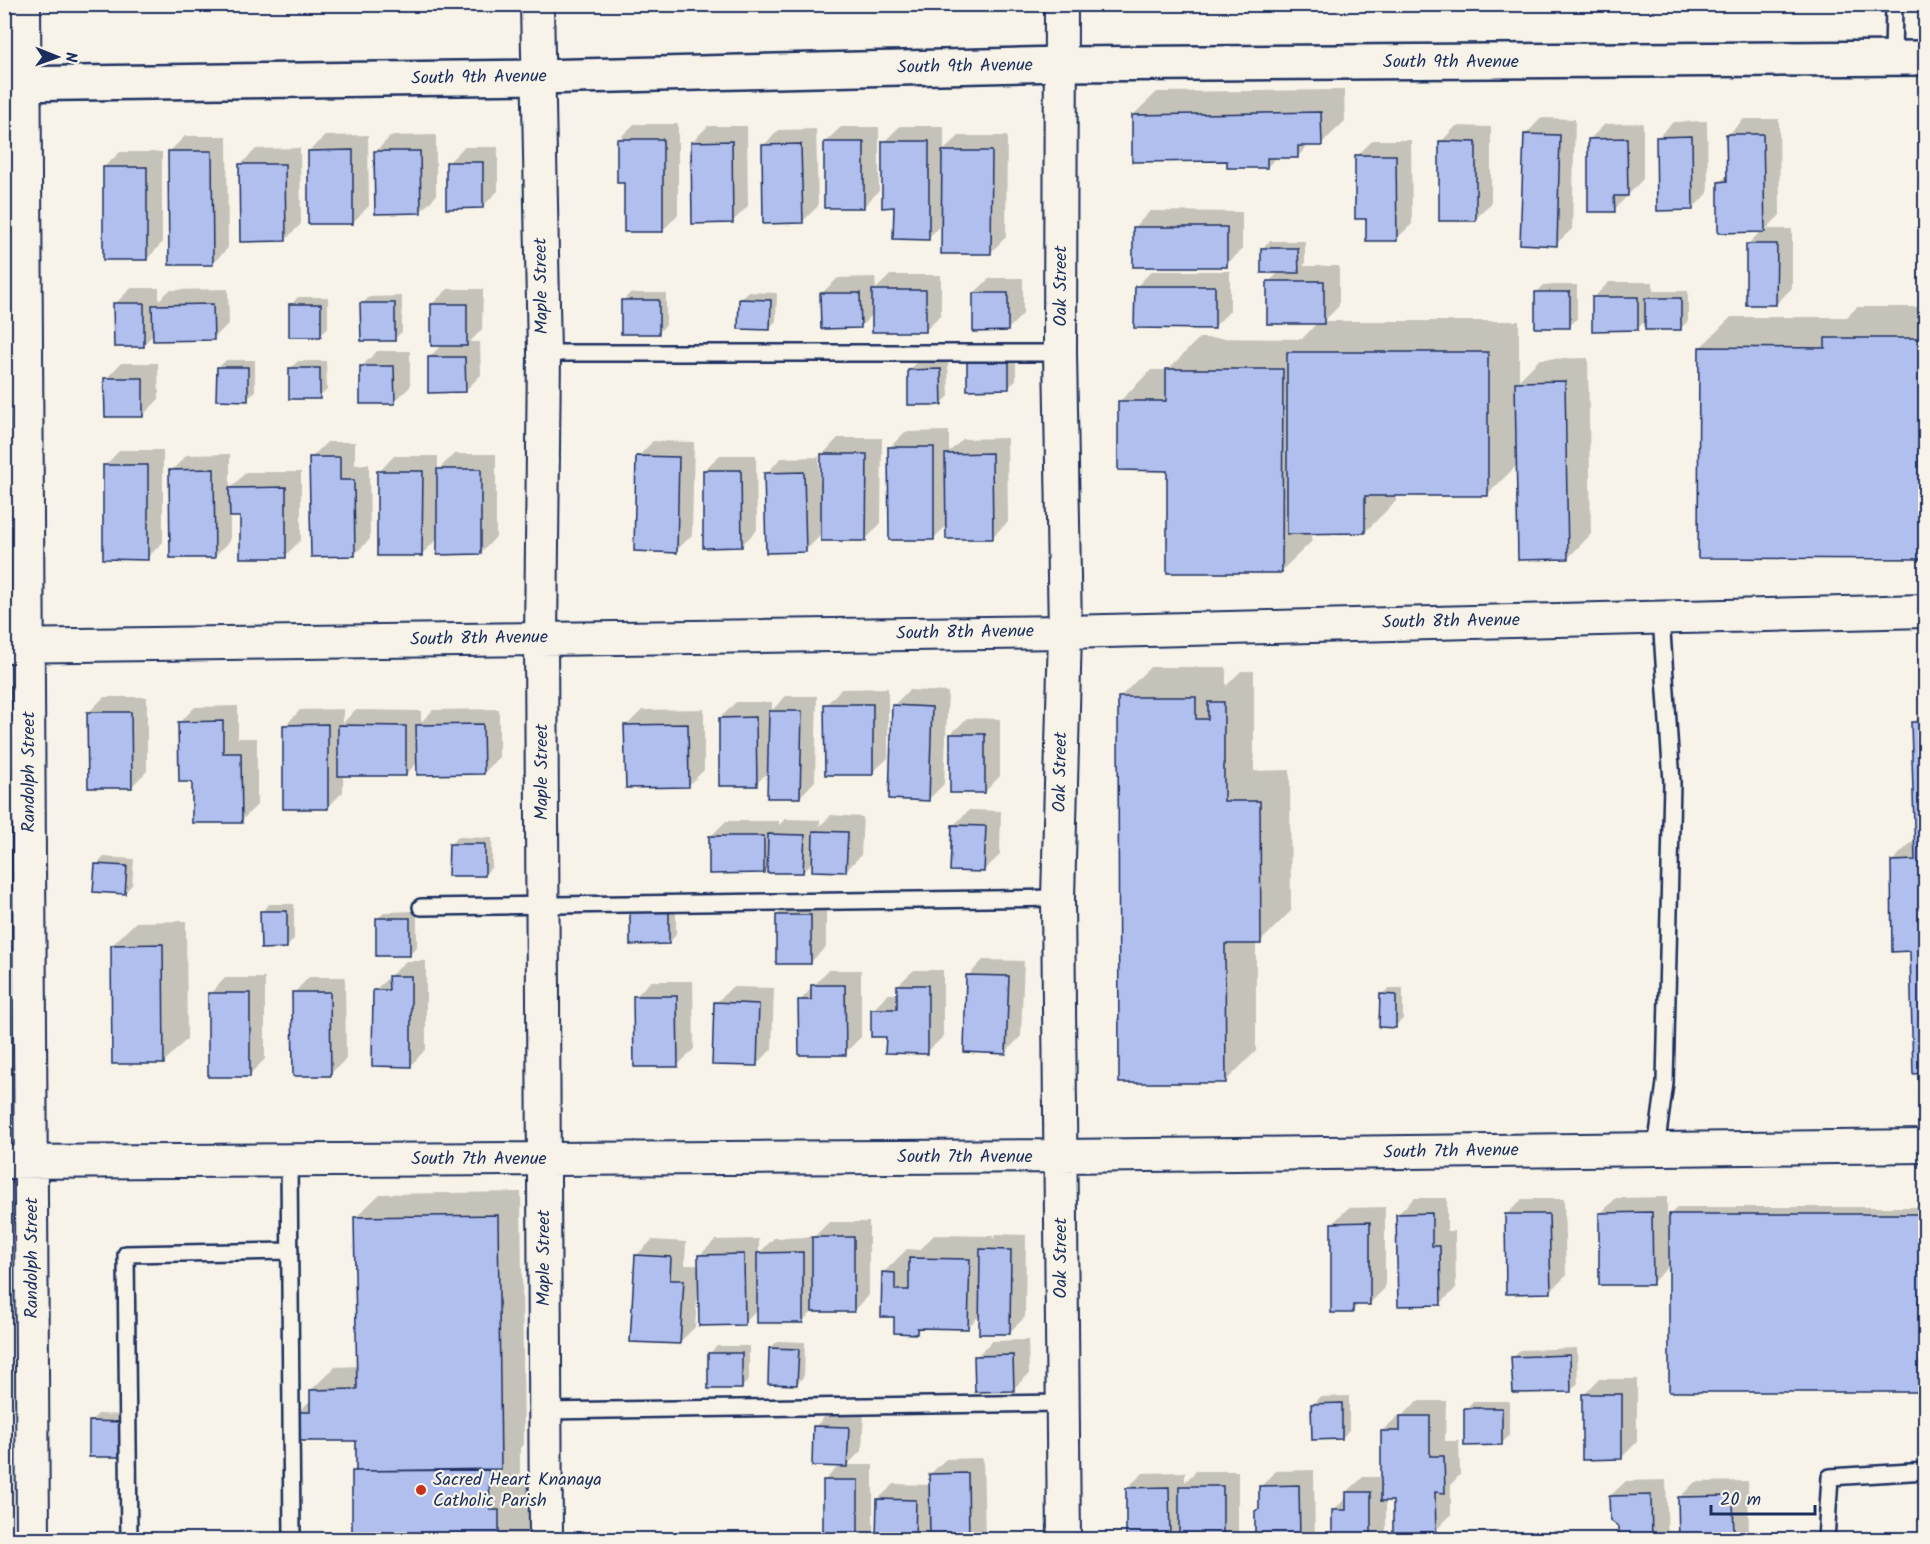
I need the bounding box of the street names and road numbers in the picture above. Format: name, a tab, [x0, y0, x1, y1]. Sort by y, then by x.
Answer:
street label: South 9th Avenue	[1383, 48, 1519, 77]
street label: South 9th Avenue	[897, 51, 1033, 83]
street label: South 9th Avenue	[411, 62, 547, 94]
street label: Maple Street	[527, 236, 557, 335]
street label: Oak Street	[1047, 245, 1076, 326]
street label: South 8th Avenue	[1382, 606, 1520, 638]
street label: South 8th Avenue	[896, 617, 1034, 649]
street label: South 8th Avenue	[410, 623, 548, 655]
street label: Randolph Street	[15, 710, 44, 833]
street label: Maple Street	[528, 723, 557, 820]
street label: Oak Street	[1046, 730, 1076, 813]
street label: South 7th Avenue	[1383, 1136, 1519, 1168]
street label: South 7th Avenue	[897, 1143, 1033, 1172]
street label: South 7th Avenue	[411, 1145, 547, 1174]
street label: Randolph Street	[18, 1196, 47, 1319]
street label: Maple Street	[530, 1209, 559, 1306]
street label: Oak Street	[1047, 1217, 1076, 1298]

